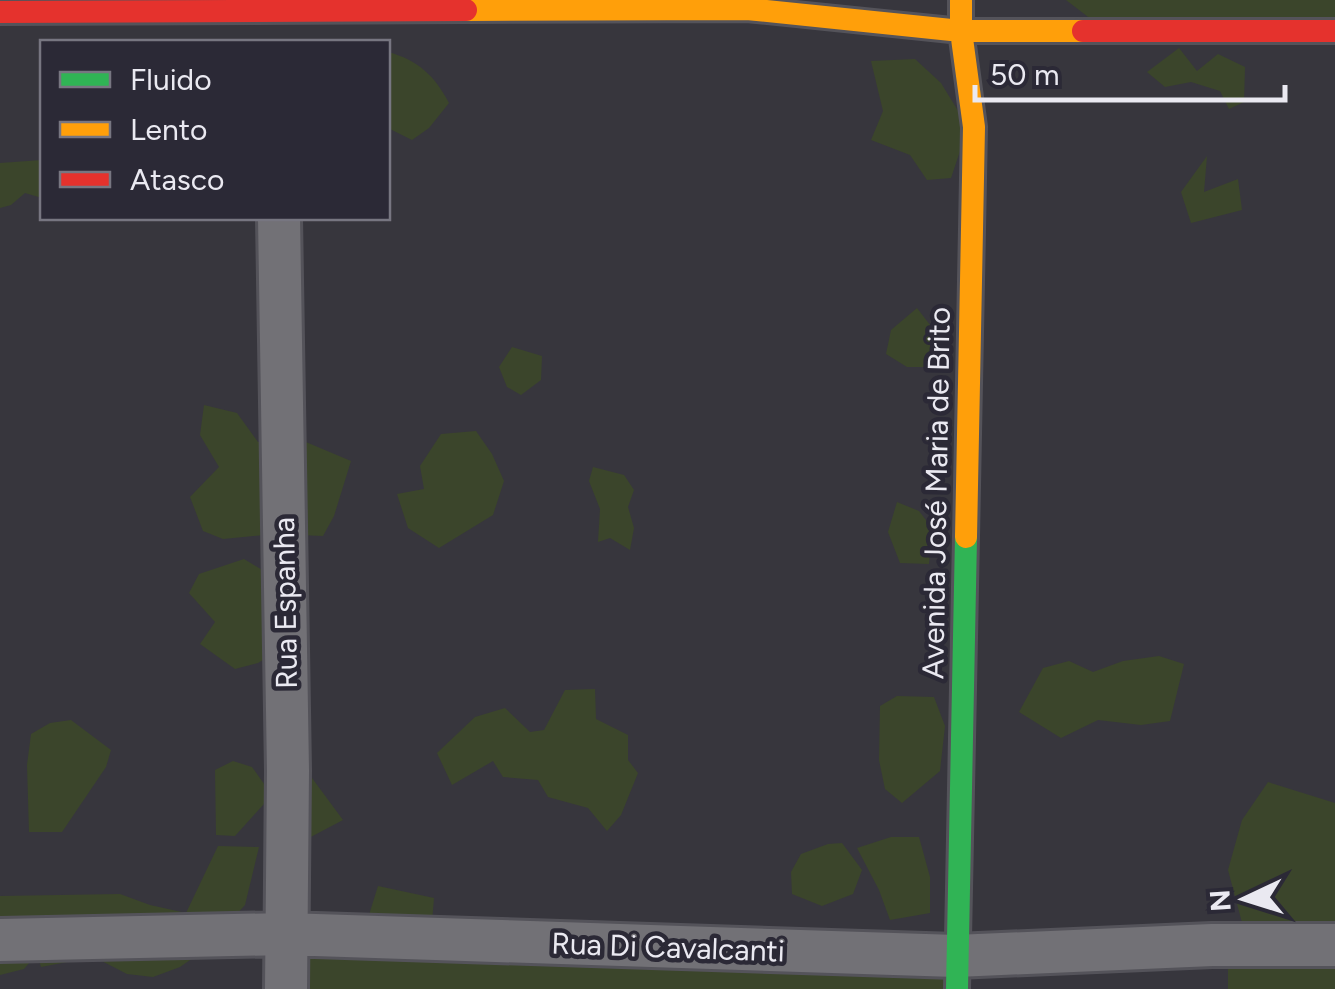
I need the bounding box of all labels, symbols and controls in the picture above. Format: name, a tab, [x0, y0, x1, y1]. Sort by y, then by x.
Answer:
legend	[40, 40, 390, 220]
scale bar	[975, 40, 1285, 102]
text: 50 m	[990, 56, 1059, 93]
text: Fluido	[130, 61, 212, 98]
text: Lento	[130, 111, 207, 148]
text: Atasco	[130, 161, 225, 198]
street label: Avenida José Maria de Brito	[914, 307, 958, 679]
street label: Rua Espanha	[265, 517, 305, 689]
north arrow	[1195, 849, 1295, 949]
text: N	[1202, 889, 1238, 913]
street label: Rua Di Cavalcanti	[551, 924, 785, 970]

